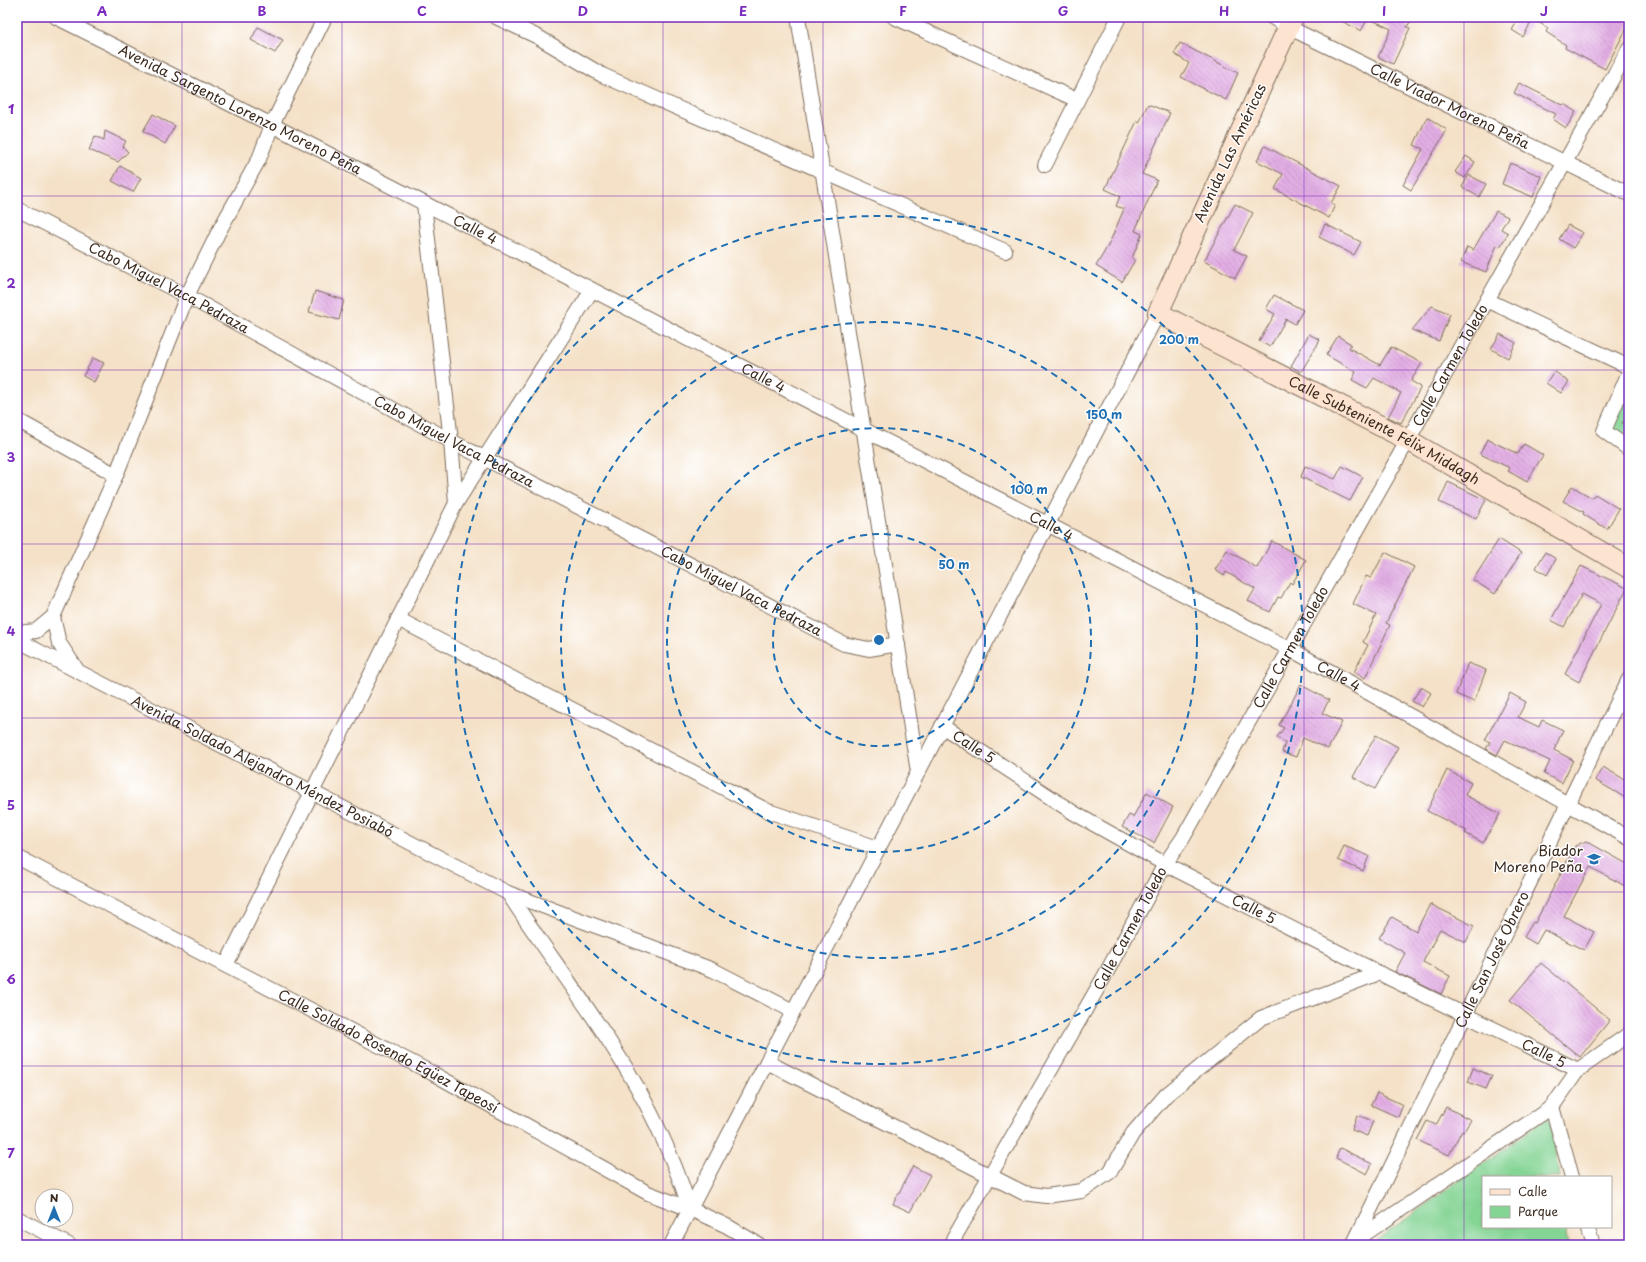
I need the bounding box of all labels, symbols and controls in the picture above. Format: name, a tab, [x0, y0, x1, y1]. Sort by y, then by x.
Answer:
text: A	[97, 1, 107, 20]
text: B	[258, 1, 267, 20]
text: C	[417, 1, 427, 20]
text: D	[578, 1, 588, 20]
text: E	[739, 1, 747, 20]
text: F	[899, 1, 907, 20]
text: G	[1058, 1, 1068, 20]
text: H	[1219, 1, 1229, 20]
text: I	[1382, 1, 1386, 20]
text: J	[1540, 1, 1548, 20]
street label: Avenida Sargento Lorenzo Moreno Peña	[115, 39, 366, 179]
street label: Calle Viador Moreno Peña	[1367, 58, 1534, 154]
street label: Avenida Las Américas	[1188, 80, 1271, 226]
text: 1	[8, 99, 14, 118]
street label: Calle 4	[450, 209, 501, 249]
street label: Cabo Miguel Vaca Pedraza	[85, 236, 254, 339]
text: 2	[6, 273, 16, 292]
street label: Calle Carmen Toledo	[1407, 300, 1493, 430]
text: 200 m	[1159, 330, 1199, 348]
street label: Calle 4	[738, 357, 789, 398]
street label: Calle Subteniente Félix Middagh	[1285, 370, 1484, 489]
street label: Cabo Miguel Vaca Pedraza	[370, 390, 539, 493]
text: 150 m	[1086, 405, 1122, 423]
text: 3	[7, 447, 16, 466]
text: 100 m	[1010, 480, 1048, 498]
street label: Calle 4	[1026, 506, 1077, 546]
street label: Cabo Miguel Vaca Pedraza	[657, 540, 827, 641]
text: 50 m	[938, 555, 970, 573]
street label: Calle Carmen Toledo	[1247, 582, 1333, 712]
text: 4	[7, 621, 16, 640]
centre of rings	[872, 633, 886, 647]
street label: Calle 4	[1313, 655, 1365, 696]
street label: Avenida Soldado Alejandro Méndez Posiabó	[128, 690, 397, 842]
street label: Calle 5	[949, 725, 999, 768]
text: 5	[7, 795, 15, 814]
place label: Biador Moreno Peña	[1493, 840, 1584, 877]
school or university icon: Biador Moreno Peña	[1586, 851, 1602, 867]
street label: Calle Carmen Toledo	[1088, 863, 1172, 994]
street label: Calle San José Obrero	[1449, 887, 1534, 1031]
street label: Calle 5	[1228, 889, 1280, 929]
text: 6	[6, 969, 16, 988]
street label: Calle Soldado Rosendo Egüez Tapeosí	[275, 984, 503, 1118]
street label: Calle 5	[1518, 1033, 1570, 1073]
text: 7	[7, 1143, 15, 1162]
legend	[1482, 1176, 1612, 1228]
text: Calle	[1518, 1182, 1548, 1200]
north arrow	[34, 1188, 74, 1228]
text: N	[50, 1189, 59, 1206]
text: Parque	[1518, 1202, 1558, 1220]

